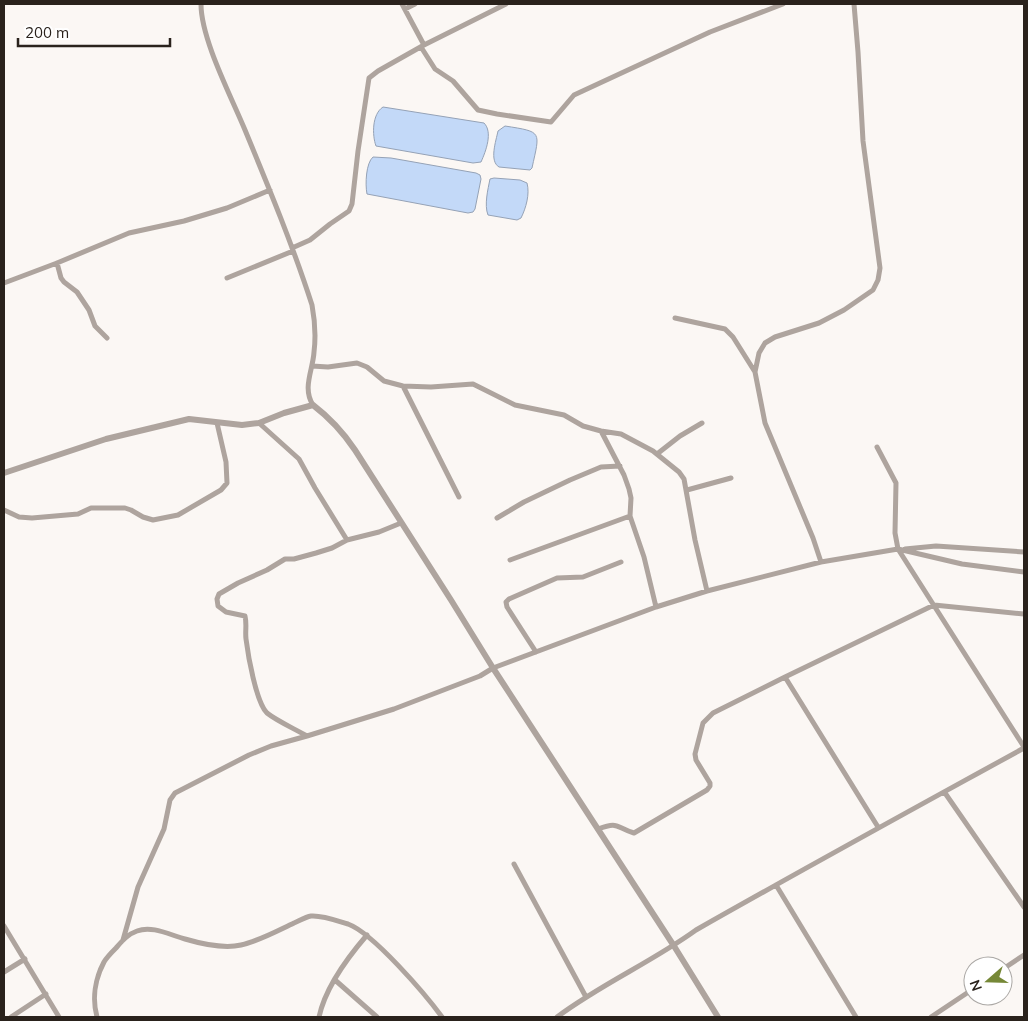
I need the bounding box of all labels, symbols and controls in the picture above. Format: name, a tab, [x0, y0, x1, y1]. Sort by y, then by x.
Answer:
scale bar	[18, 15, 170, 47]
text: 200 m	[25, 23, 69, 42]
north arrow	[963, 956, 1013, 1006]
text: N	[966, 977, 986, 993]

